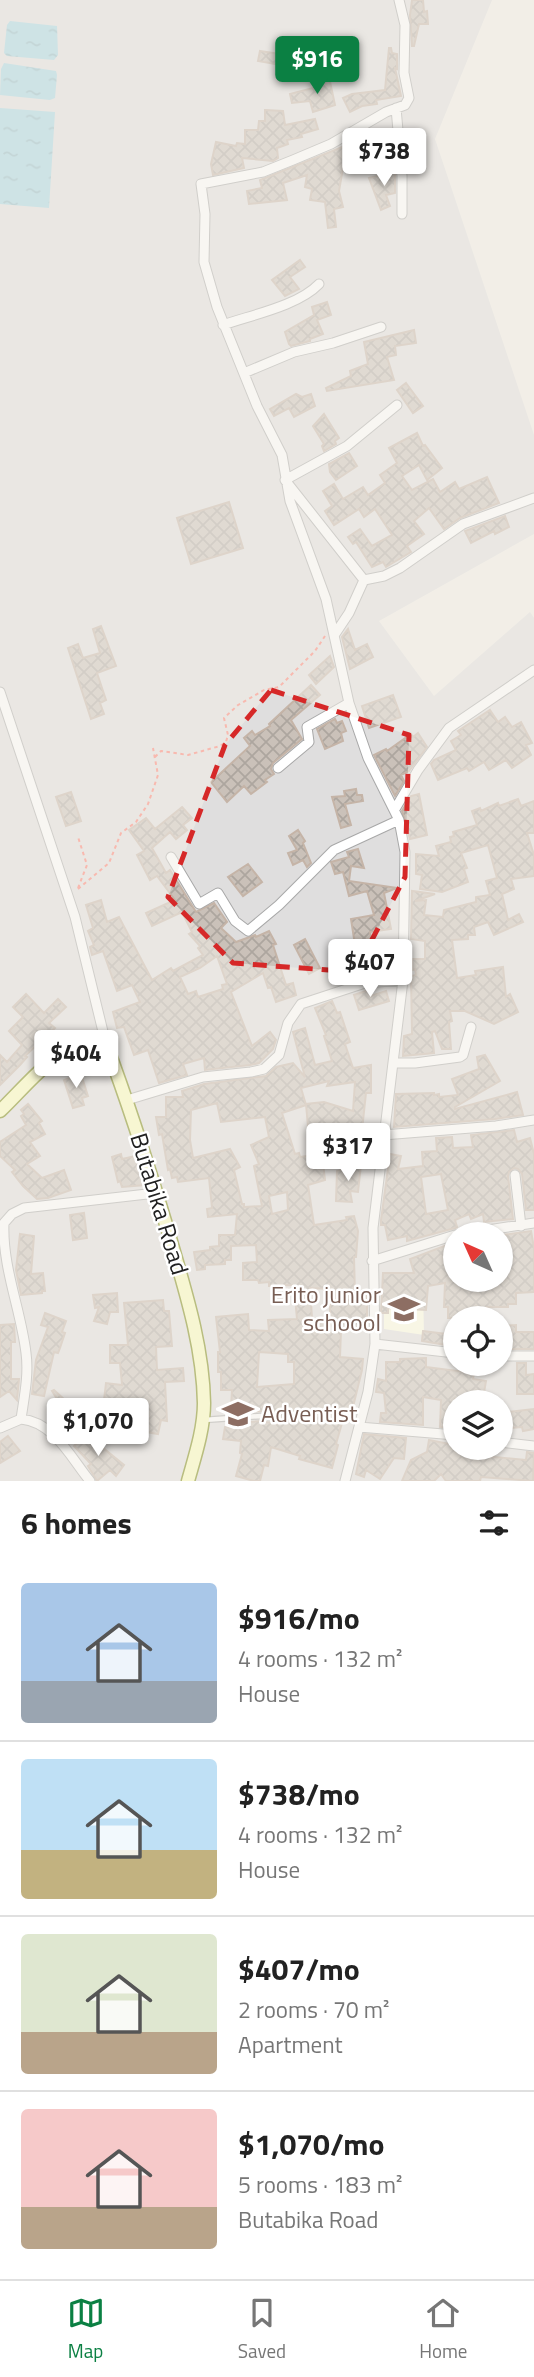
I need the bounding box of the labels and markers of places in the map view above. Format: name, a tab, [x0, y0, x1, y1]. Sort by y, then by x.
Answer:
pin: $916	[276, 36, 358, 96]
pin: $738	[343, 128, 425, 188]
pin: $407	[329, 940, 411, 999]
pin: $404	[35, 1030, 117, 1090]
pin: $317	[307, 1124, 389, 1183]
place label: Erito junior schoool	[271, 1276, 381, 1340]
school or university icon: Erito junior schoool	[387, 1292, 421, 1326]
place label: Adventist	[261, 1395, 358, 1431]
school or university icon: Adventist	[221, 1397, 255, 1431]
pin: $1,070	[41, 1398, 155, 1458]

